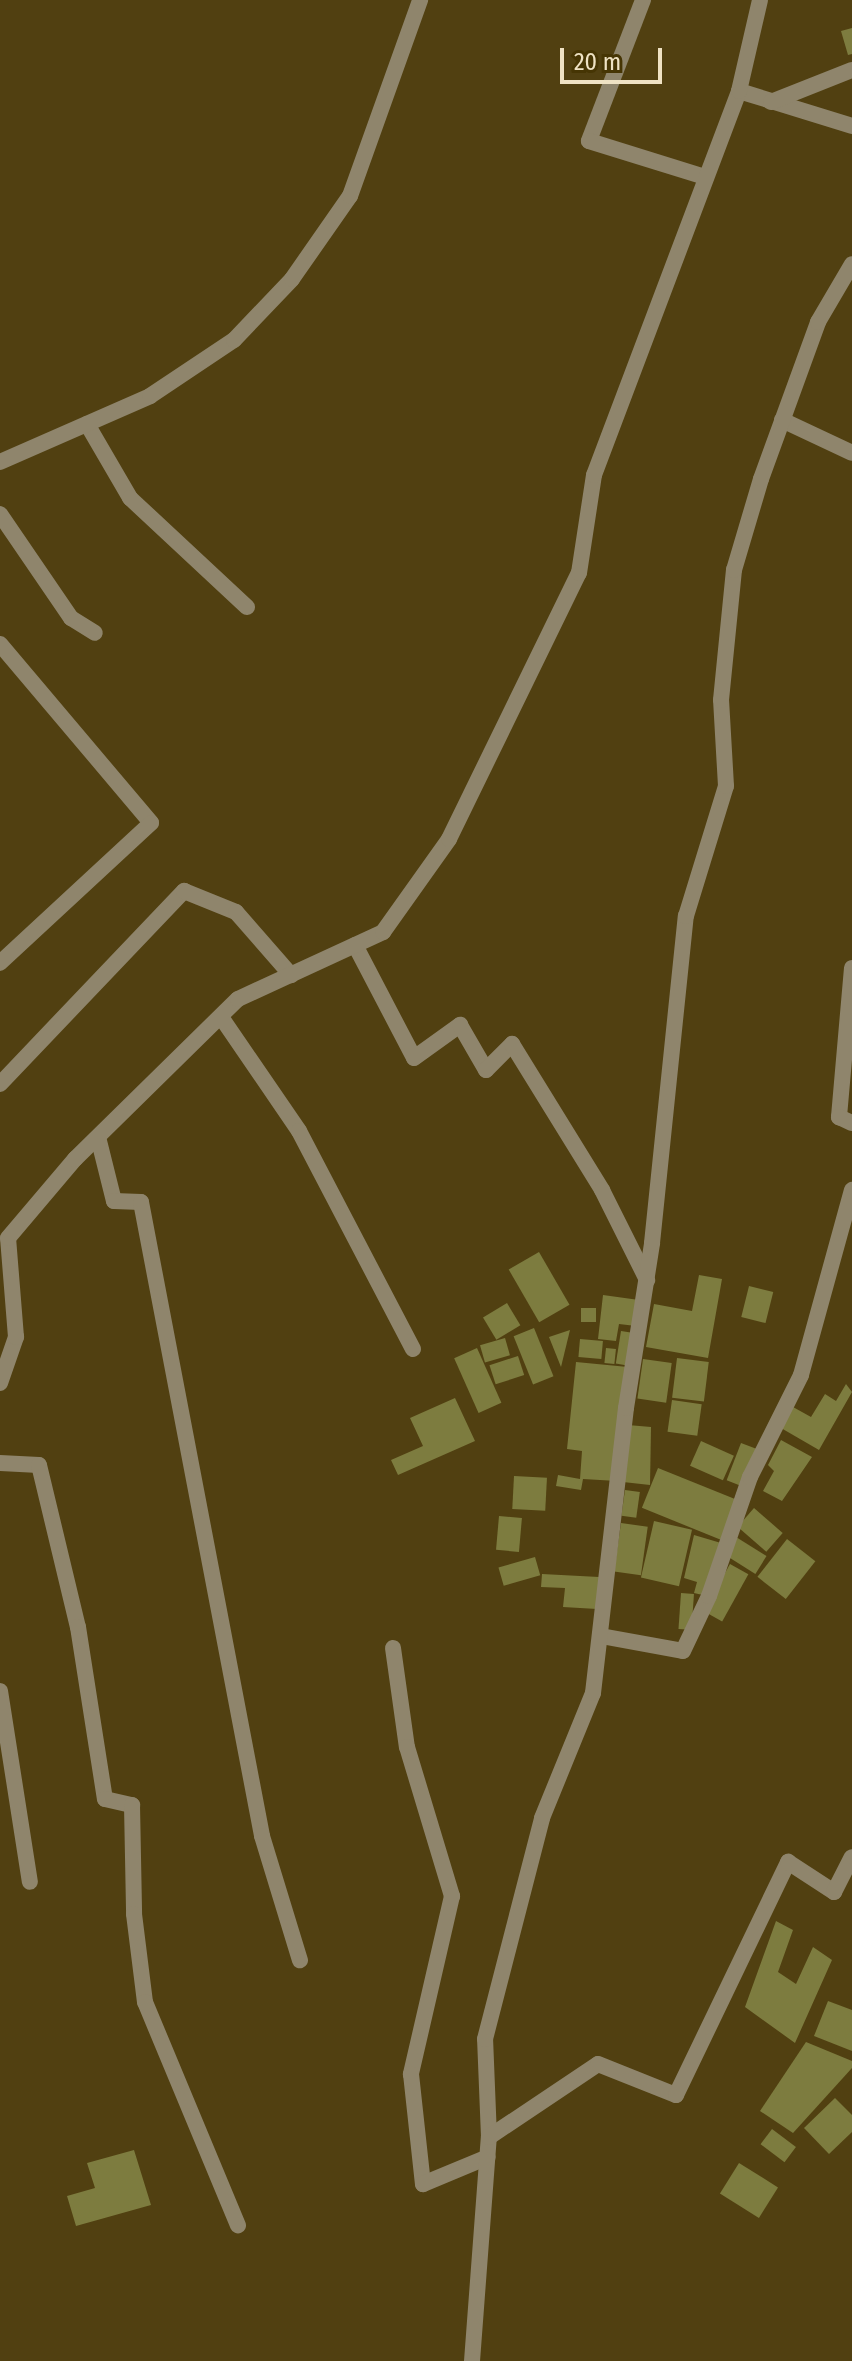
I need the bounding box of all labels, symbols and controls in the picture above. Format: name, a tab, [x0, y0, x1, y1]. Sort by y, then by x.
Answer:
scale bar	[564, 32, 666, 82]
text: 20 m	[574, 48, 621, 76]

